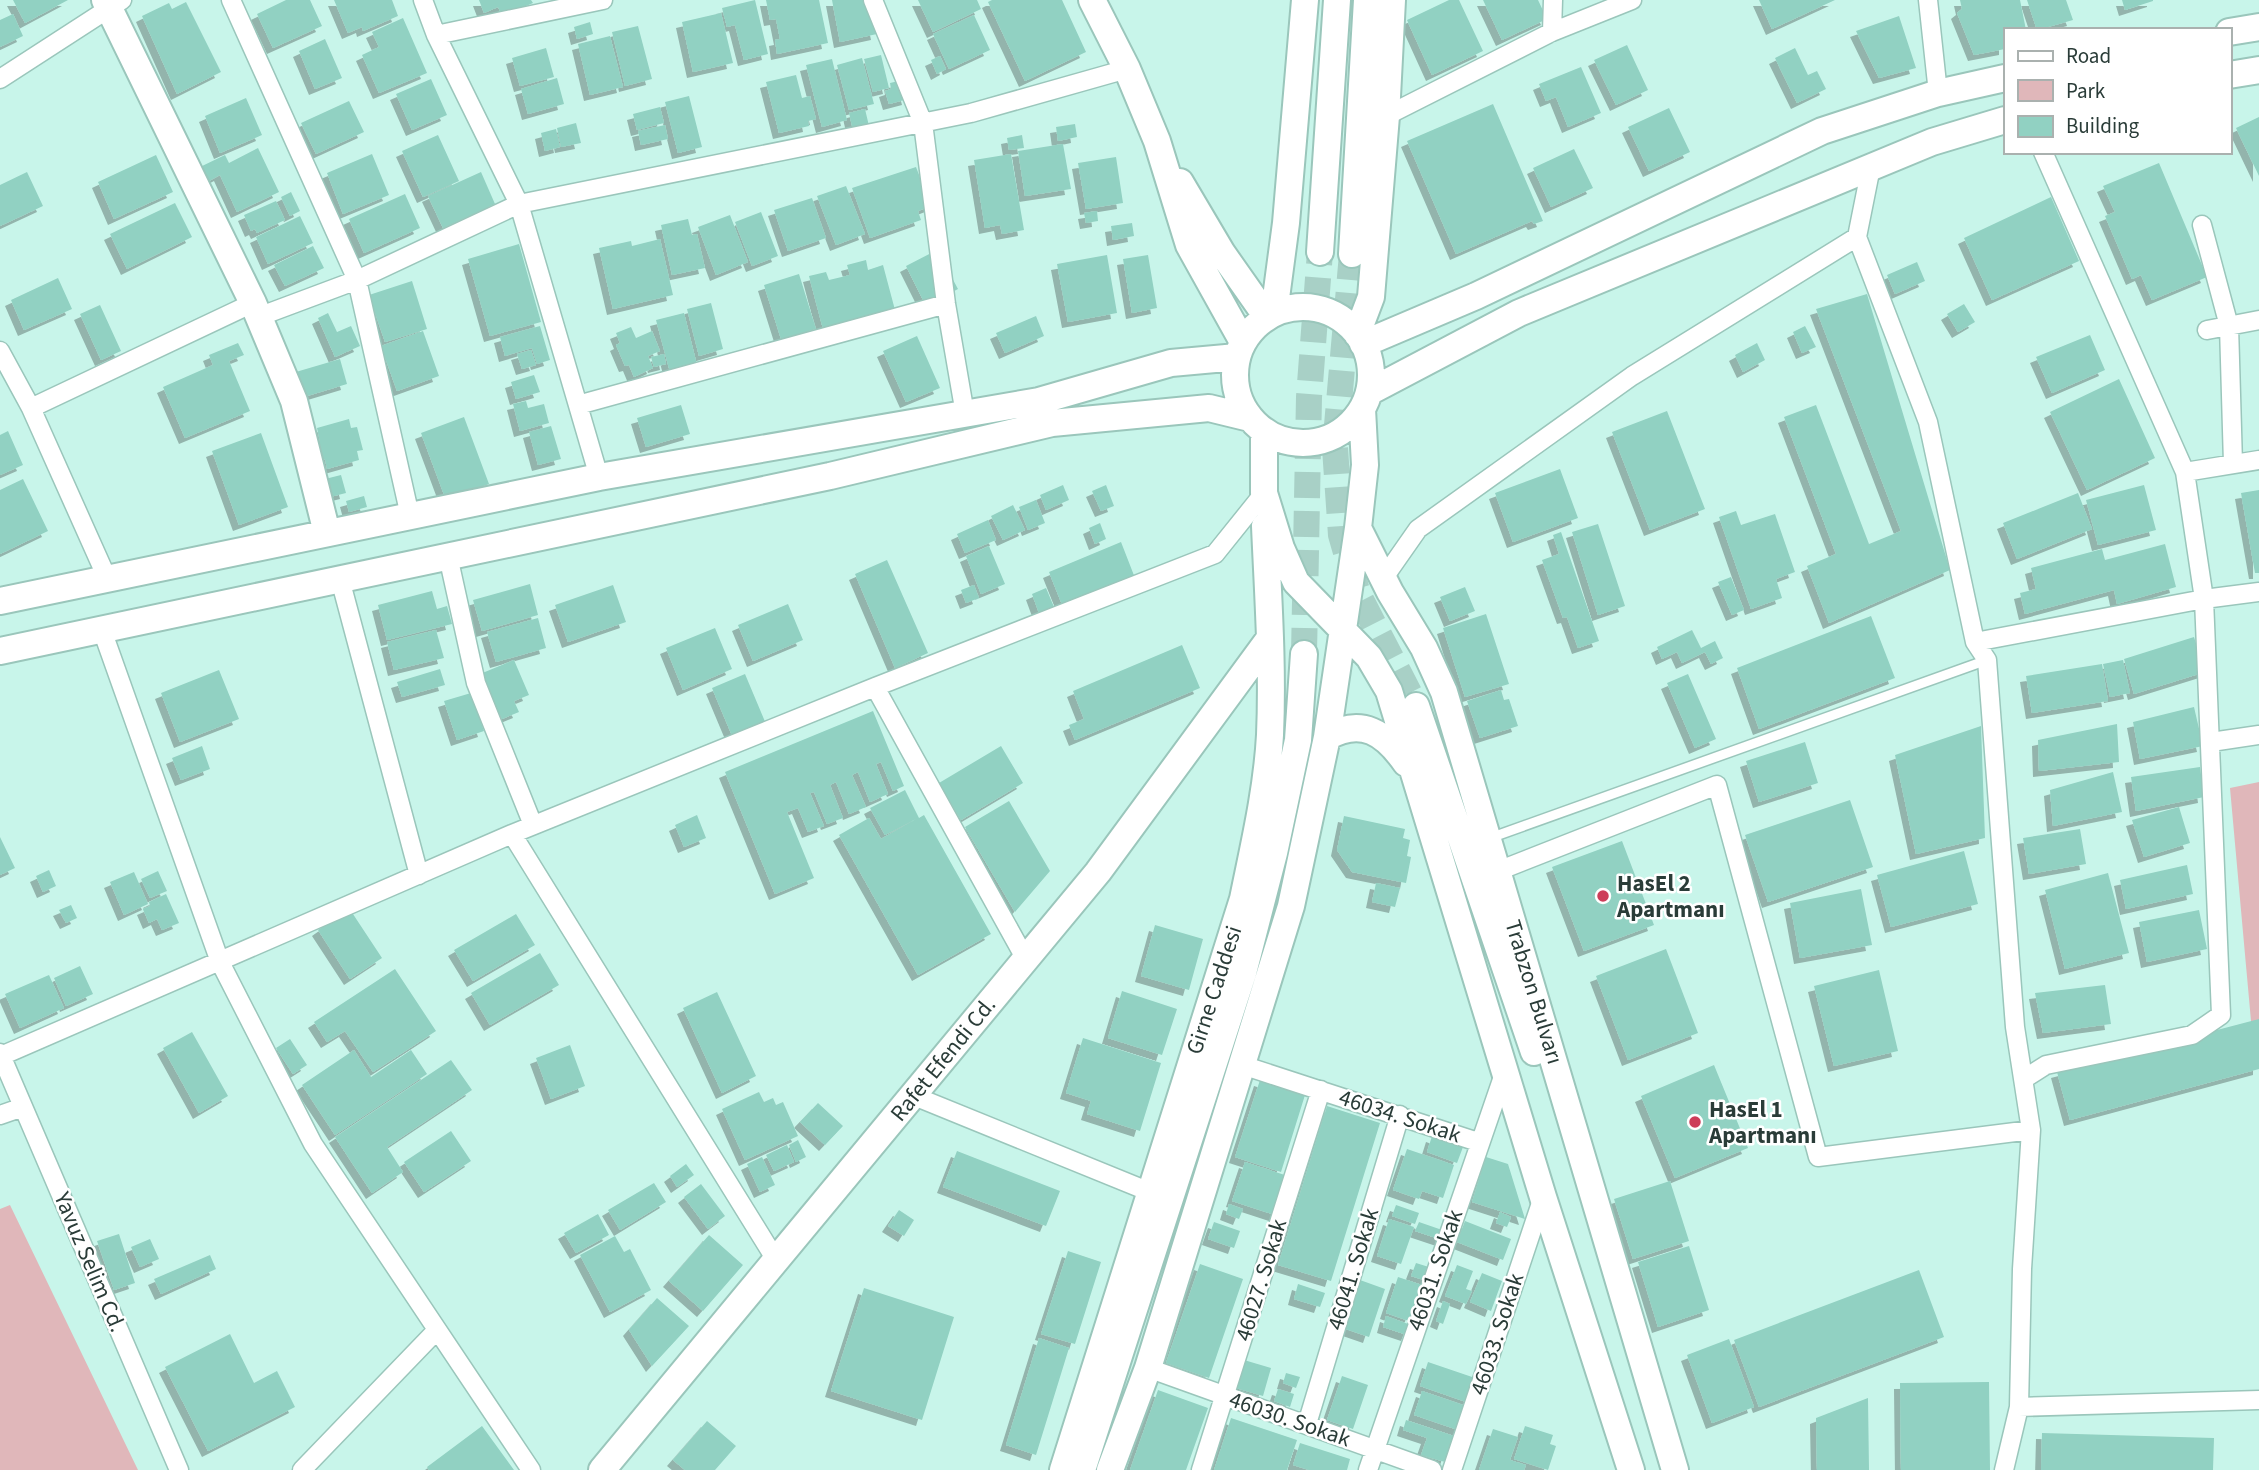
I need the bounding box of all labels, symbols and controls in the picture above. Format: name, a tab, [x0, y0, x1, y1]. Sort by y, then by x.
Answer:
legend	[2004, 28, 2231, 154]
text: Road	[2066, 41, 2111, 71]
text: Park	[2066, 76, 2106, 106]
text: Building	[2066, 111, 2140, 141]
place label: HasEl 2 Apartmanı	[1616, 867, 1725, 926]
marker: HasEl 2 Apartmanı	[1595, 888, 1611, 904]
street label: Trabzon Bulvarı	[1496, 916, 1572, 1068]
street label: Girne Caddesi	[1178, 921, 1250, 1059]
street label: Rafet Efendi Cd.	[882, 990, 1004, 1128]
street label: 46034. Sokak	[1335, 1081, 1466, 1151]
place label: HasEl 1 Apartmanı	[1708, 1093, 1817, 1152]
marker: HasEl 1 Apartmanı	[1687, 1114, 1703, 1130]
street label: Yavuz Selim Cd.	[45, 1186, 134, 1337]
street label: 46041. Sokak	[1319, 1203, 1387, 1334]
street label: 46031. Sokak	[1399, 1204, 1471, 1335]
street label: 46027. Sokak	[1227, 1214, 1295, 1345]
street label: 46033. Sokak	[1462, 1268, 1532, 1399]
street label: 46030. Sokak	[1225, 1383, 1356, 1455]

